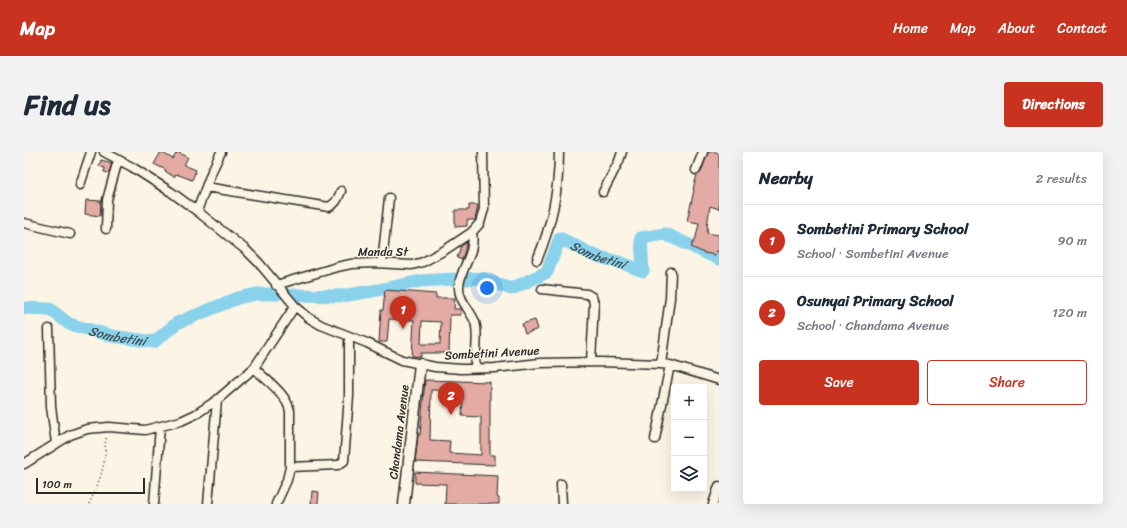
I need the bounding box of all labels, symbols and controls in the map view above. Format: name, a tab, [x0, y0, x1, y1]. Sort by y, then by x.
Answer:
text: Map	[20, 12, 55, 45]
text: Home	[893, 16, 928, 41]
text: Map	[950, 16, 976, 41]
text: About	[998, 16, 1035, 41]
text: Contact	[1057, 16, 1107, 41]
text: Find us	[24, 80, 111, 129]
button: Directions	[1004, 82, 1103, 127]
text: Nearby	[759, 163, 813, 193]
text: 2 results	[1036, 167, 1087, 190]
text: Sombetini Primary School	[797, 216, 968, 242]
text: 1	[769, 229, 775, 252]
text: 90 m	[1057, 229, 1087, 252]
water label: Sombetini	[566, 234, 631, 276]
street label: Manda St	[358, 241, 409, 263]
text: School · Sombetini Avenue	[797, 242, 949, 265]
your location	[477, 278, 497, 298]
text: Osunyai Primary School	[797, 288, 954, 314]
pin: 1	[390, 296, 416, 329]
text: 2	[768, 301, 776, 324]
text: 120 m	[1052, 301, 1087, 324]
text: School · Chandama Avenue	[797, 314, 949, 337]
water label: Sombetini	[86, 319, 150, 353]
street label: Sombetini Avenue	[444, 340, 540, 366]
button: Save	[759, 360, 919, 405]
button: Share	[927, 360, 1087, 405]
pin: 2	[438, 382, 464, 415]
street label: Chandama Avenue	[382, 383, 416, 481]
map controls	[671, 384, 707, 492]
button: +	[671, 384, 707, 420]
button: −	[671, 420, 707, 456]
button: layers	[671, 456, 707, 492]
text: 100 m	[42, 475, 72, 494]
scale bar	[36, 476, 145, 495]

